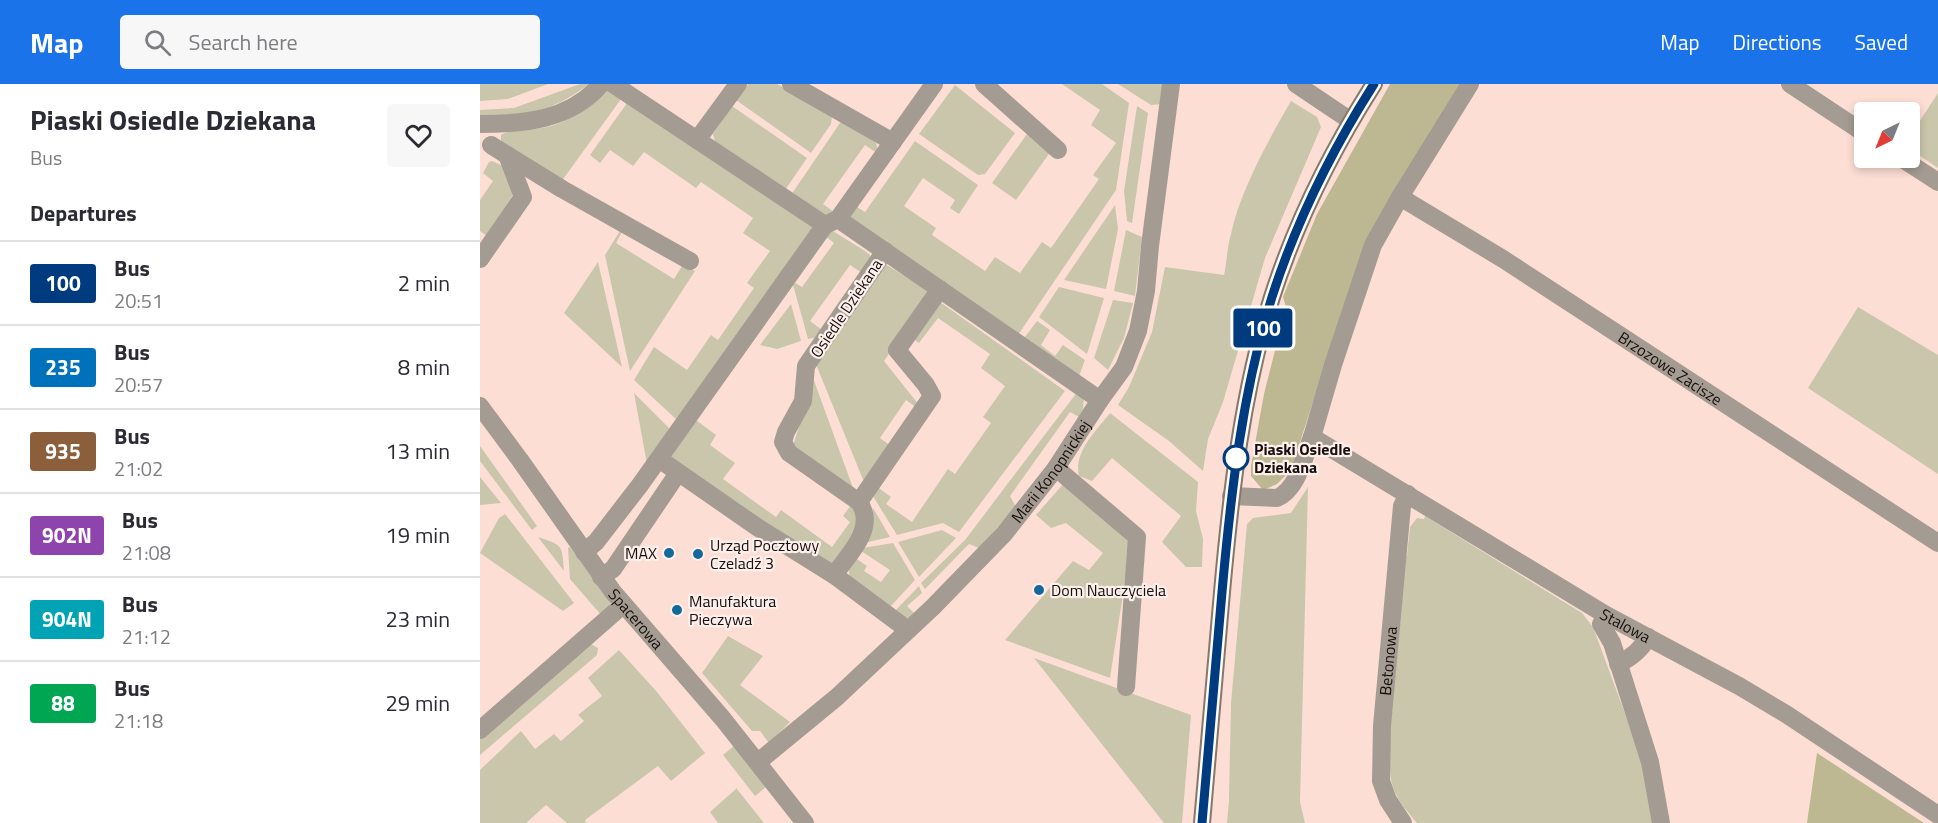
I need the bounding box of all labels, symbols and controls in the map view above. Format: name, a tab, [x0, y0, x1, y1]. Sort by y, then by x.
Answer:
search box	[120, 15, 540, 69]
text: Map	[30, 21, 84, 64]
text: Search here	[189, 25, 298, 59]
icon: search	[141, 26, 174, 59]
text: Map	[1660, 26, 1700, 58]
text: Directions	[1733, 26, 1822, 58]
text: Saved	[1855, 26, 1908, 58]
text: Piaski Osiedle Dziekana	[30, 98, 316, 141]
north arrow	[1854, 102, 1920, 168]
map controls	[1854, 102, 1920, 168]
button: heart	[387, 104, 450, 167]
text: Bus	[30, 142, 62, 173]
text: Departures	[30, 196, 137, 230]
text: Bus	[114, 251, 150, 285]
street label: Osiedle Dziekana	[804, 254, 888, 362]
text: 2 min	[398, 266, 450, 300]
text: 100	[45, 267, 81, 299]
text: 20:51	[114, 285, 163, 316]
line badge: 100	[1228, 308, 1298, 348]
text: 100	[1245, 312, 1281, 344]
street label: Brzozowe Zacisze	[1613, 325, 1727, 411]
text: Bus	[114, 335, 150, 369]
text: 8 min	[398, 350, 450, 384]
text: 235	[45, 351, 81, 383]
text: 20:57	[114, 369, 163, 400]
street label: Marii Konopnickiej	[1005, 415, 1096, 528]
text: Bus	[114, 419, 150, 453]
text: 13 min	[385, 434, 450, 468]
text: 935	[45, 435, 81, 467]
place label: Piaski Osiedle Dziekana	[1254, 437, 1351, 479]
marker: Piaski Osiedle Dziekana	[1223, 445, 1249, 471]
text: 21:02	[114, 453, 163, 484]
text: Bus	[122, 503, 158, 537]
text: 19 min	[385, 518, 450, 552]
text: 902N	[42, 519, 92, 551]
place label: Urząd Pocztowy Czeladź 3	[710, 533, 819, 575]
text: 21:08	[122, 537, 171, 568]
place label: MAX	[625, 541, 657, 565]
marker: MAX	[662, 546, 676, 560]
marker: Urząd Pocztowy Czeladź 3	[691, 547, 705, 561]
place label: Dom Nauczyciela	[1051, 578, 1166, 602]
street label: Spacerowa	[603, 583, 669, 655]
marker: Dom Nauczyciela	[1032, 583, 1046, 597]
text: Bus	[122, 587, 158, 621]
place label: Manufaktura Pieczywa	[689, 589, 776, 631]
text: 23 min	[385, 602, 450, 636]
street label: Stalowa	[1595, 602, 1655, 649]
text: 904N	[42, 603, 92, 635]
marker: Manufaktura Pieczywa	[670, 603, 684, 617]
text: 21:12	[122, 621, 171, 652]
street label: Betonowa	[1373, 625, 1403, 696]
text: Bus	[114, 671, 150, 705]
text: 29 min	[385, 686, 450, 720]
text: 88	[51, 687, 75, 719]
text: 21:18	[114, 705, 163, 736]

